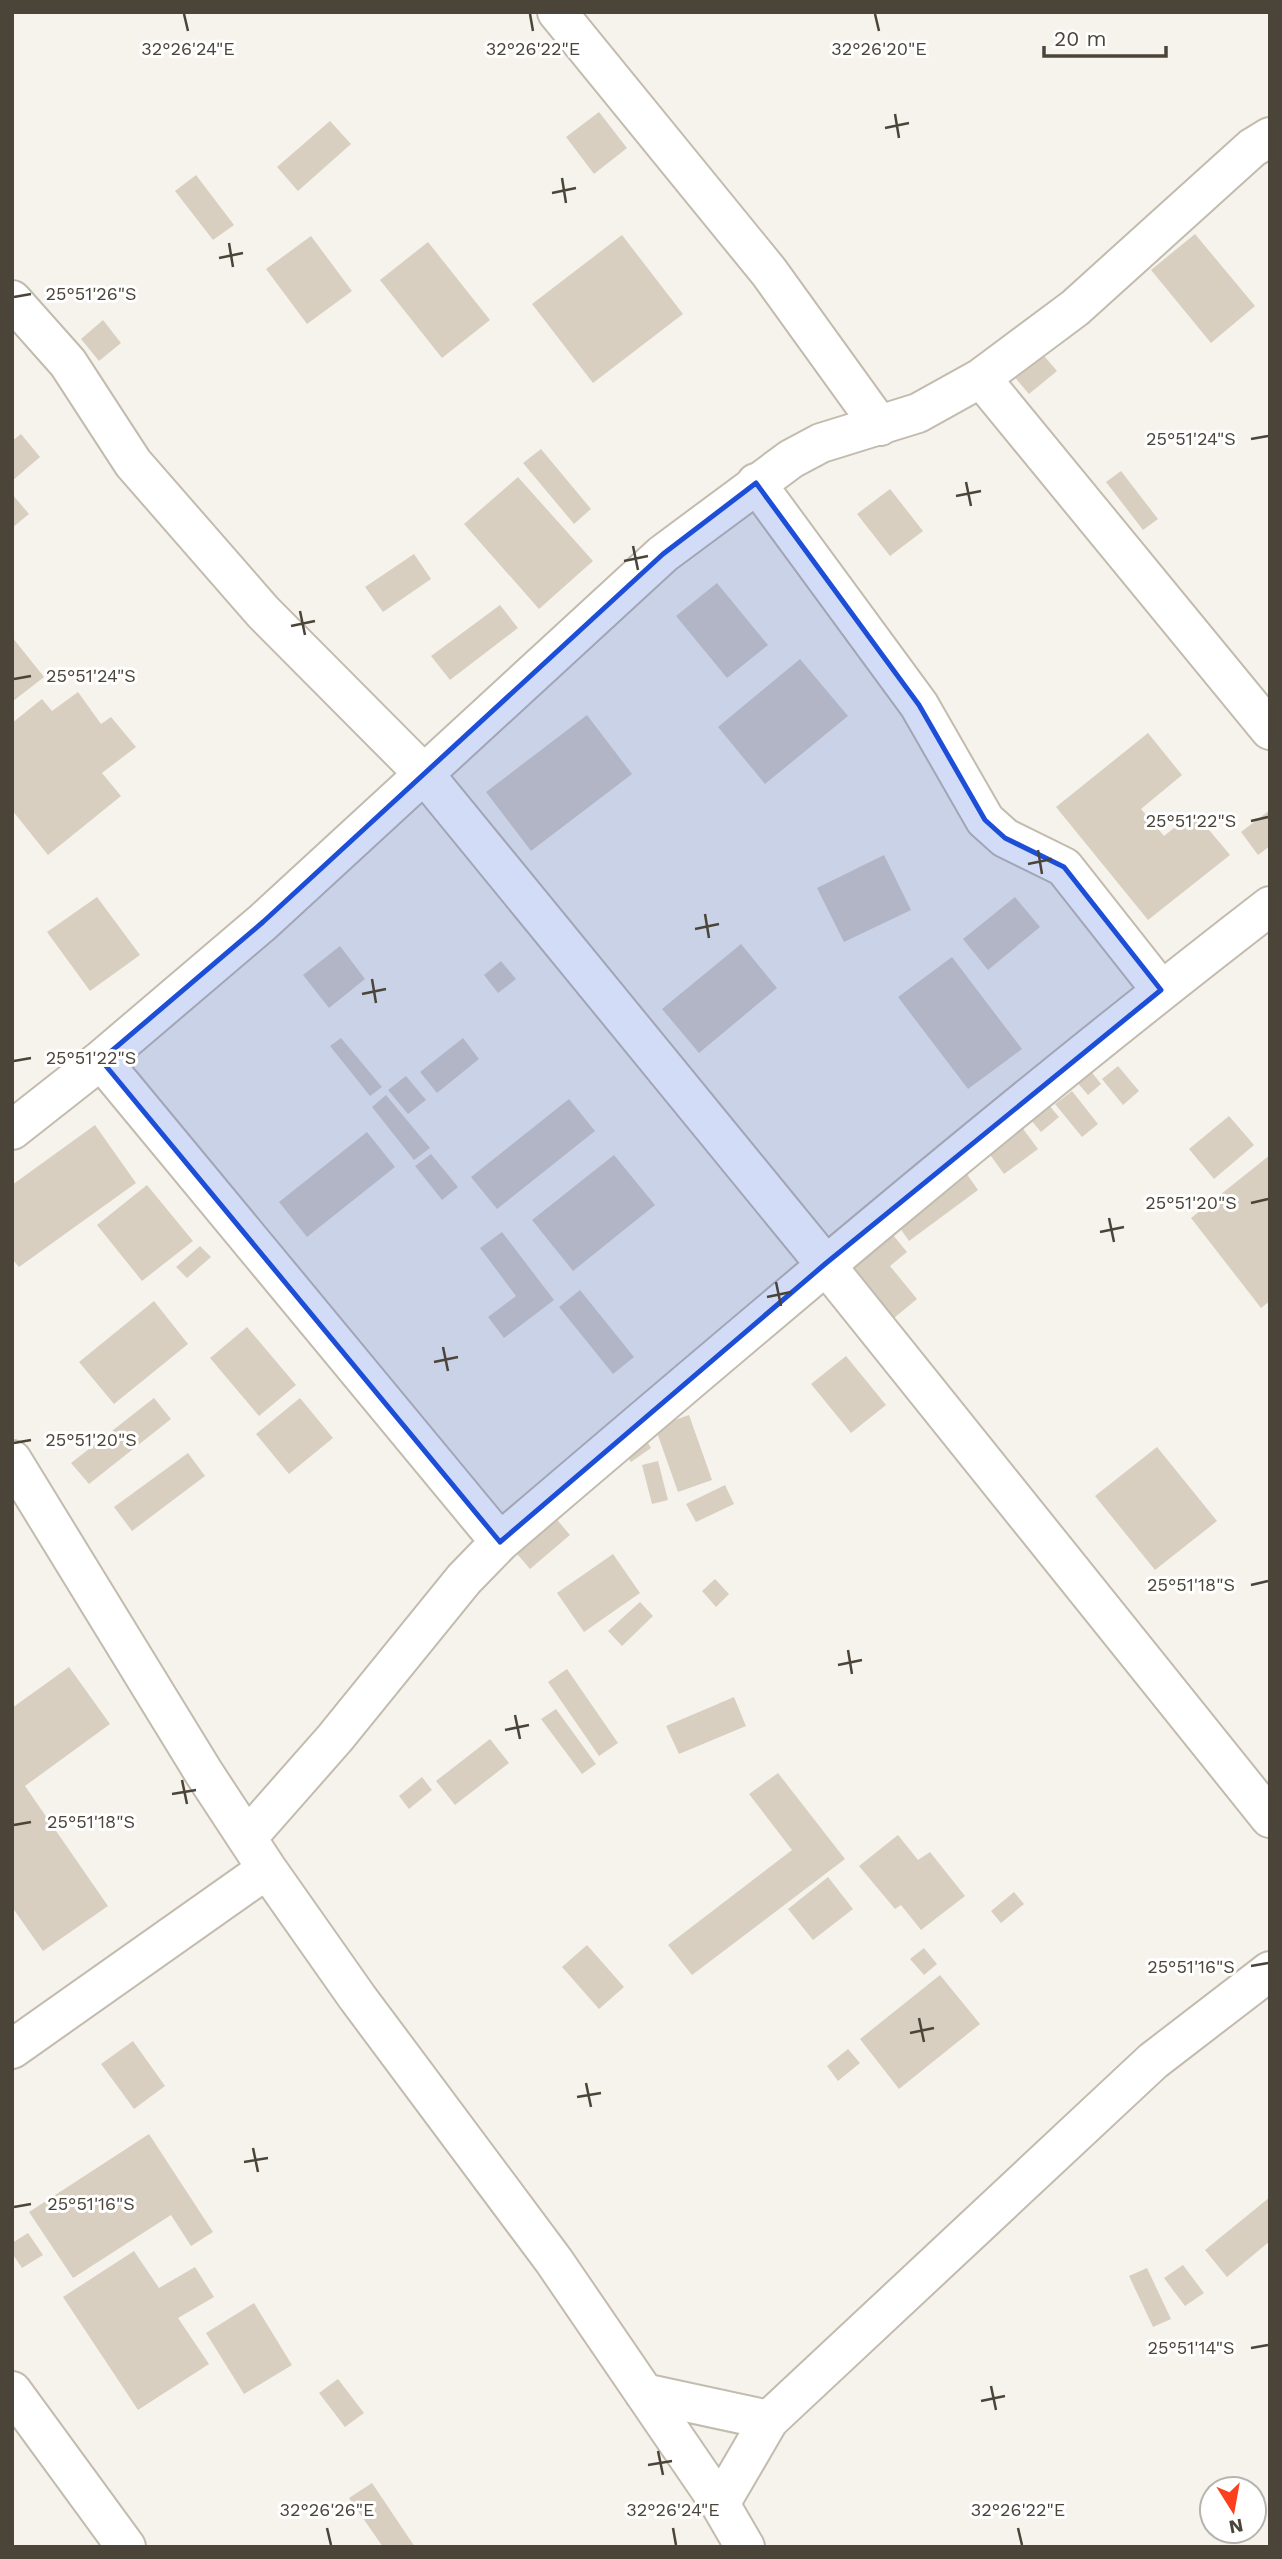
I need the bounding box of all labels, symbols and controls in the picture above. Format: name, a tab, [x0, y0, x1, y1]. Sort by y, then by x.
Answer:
scale bar	[1044, 14, 1166, 58]
text: 20 m	[1054, 26, 1106, 51]
text: 32°26'24"E	[141, 38, 235, 59]
text: 32°26'22"E	[486, 38, 580, 59]
text: 32°26'20"E	[831, 38, 927, 59]
text: 25°51'26"S	[45, 283, 137, 304]
text: 25°51'24"S	[1146, 428, 1236, 449]
text: 25°51'24"S	[46, 665, 136, 686]
text: 25°51'22"S	[1146, 810, 1236, 831]
text: 25°51'22"S	[46, 1047, 136, 1068]
text: 25°51'20"S	[1145, 1192, 1237, 1213]
text: 25°51'20"S	[45, 1429, 137, 1450]
text: 25°51'18"S	[1147, 1574, 1235, 1595]
text: 25°51'18"S	[47, 1811, 135, 1832]
text: 25°51'16"S	[1147, 1956, 1235, 1977]
text: 25°51'16"S	[47, 2193, 135, 2214]
text: 25°51'14"S	[1148, 2337, 1234, 2358]
north arrow	[1198, 2475, 1268, 2545]
text: 32°26'26"E	[279, 2499, 375, 2520]
text: 32°26'24"E	[626, 2499, 720, 2520]
text: 32°26'22"E	[971, 2499, 1065, 2520]
text: N	[1227, 2514, 1245, 2539]

